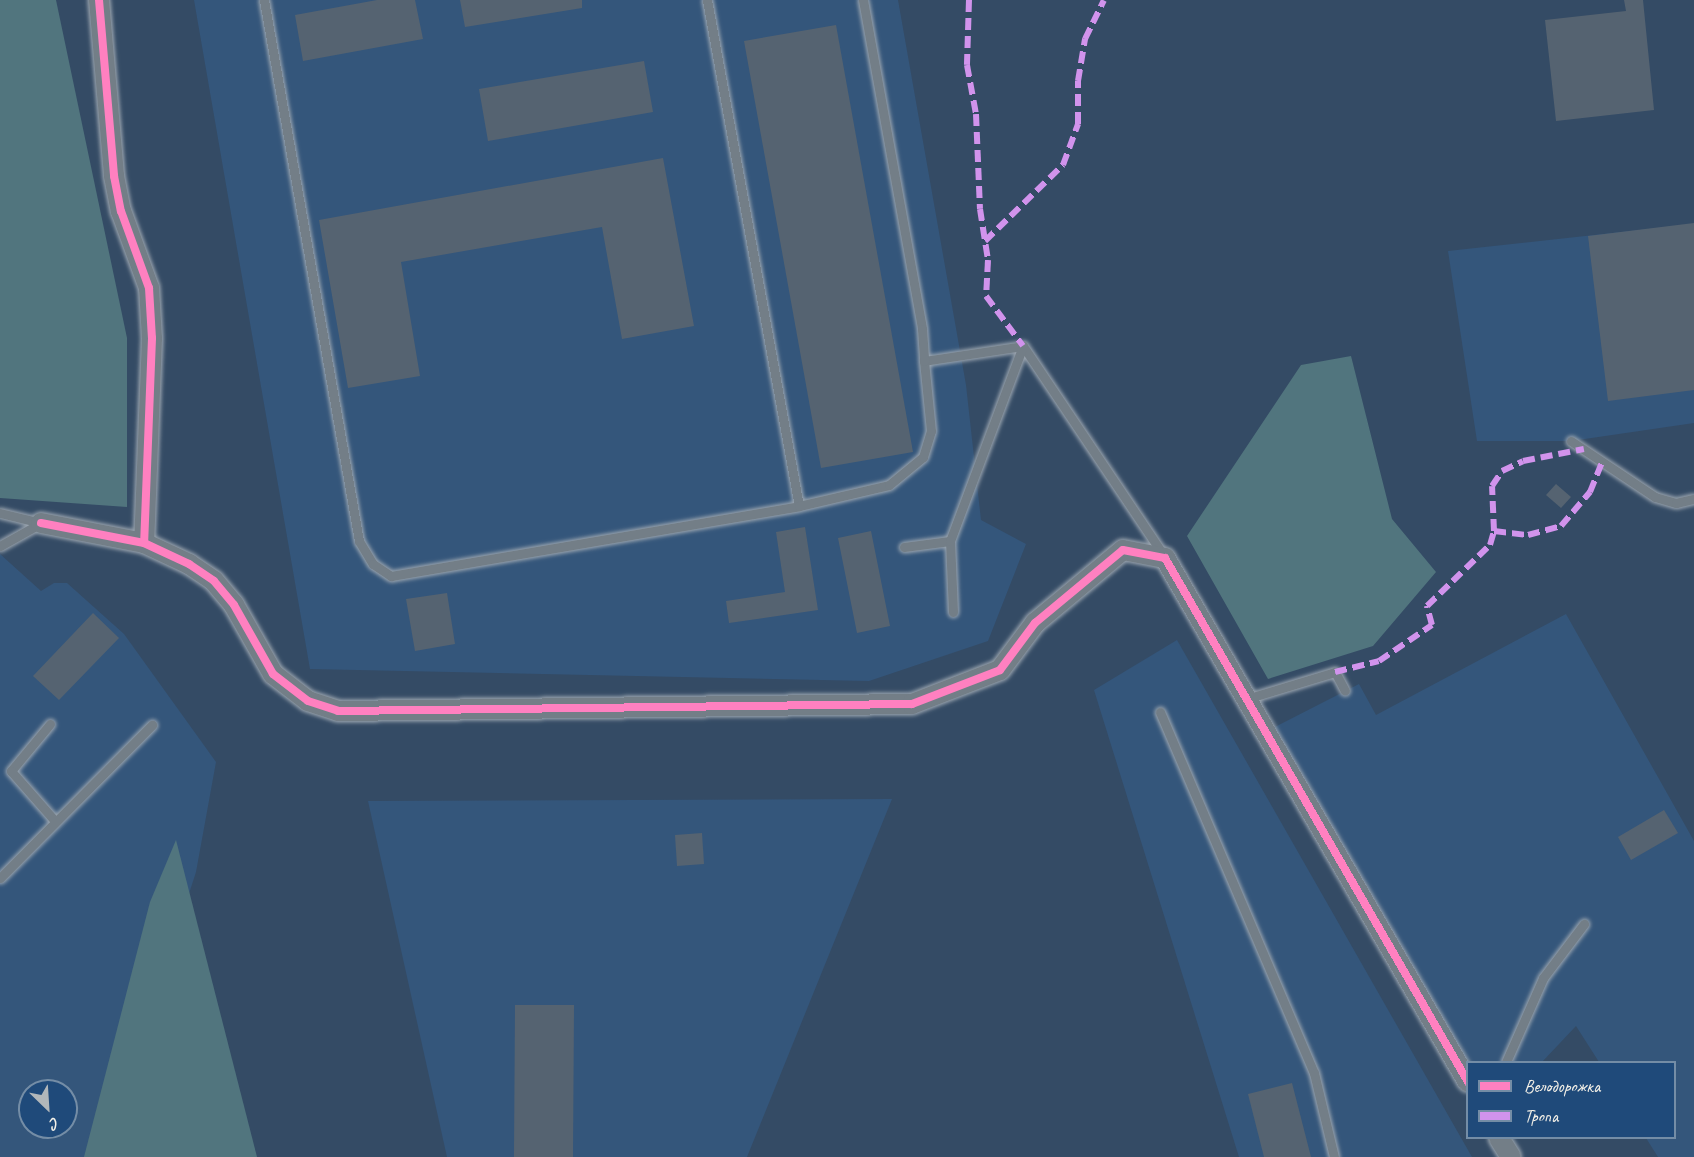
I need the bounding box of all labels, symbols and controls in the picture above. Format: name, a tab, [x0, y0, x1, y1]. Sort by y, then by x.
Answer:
legend	[1466, 1061, 1676, 1139]
text: Велодорожка	[1524, 1075, 1600, 1097]
north arrow	[18, 1079, 78, 1139]
text: Тропа	[1524, 1105, 1558, 1127]
text: С	[47, 1113, 63, 1134]

